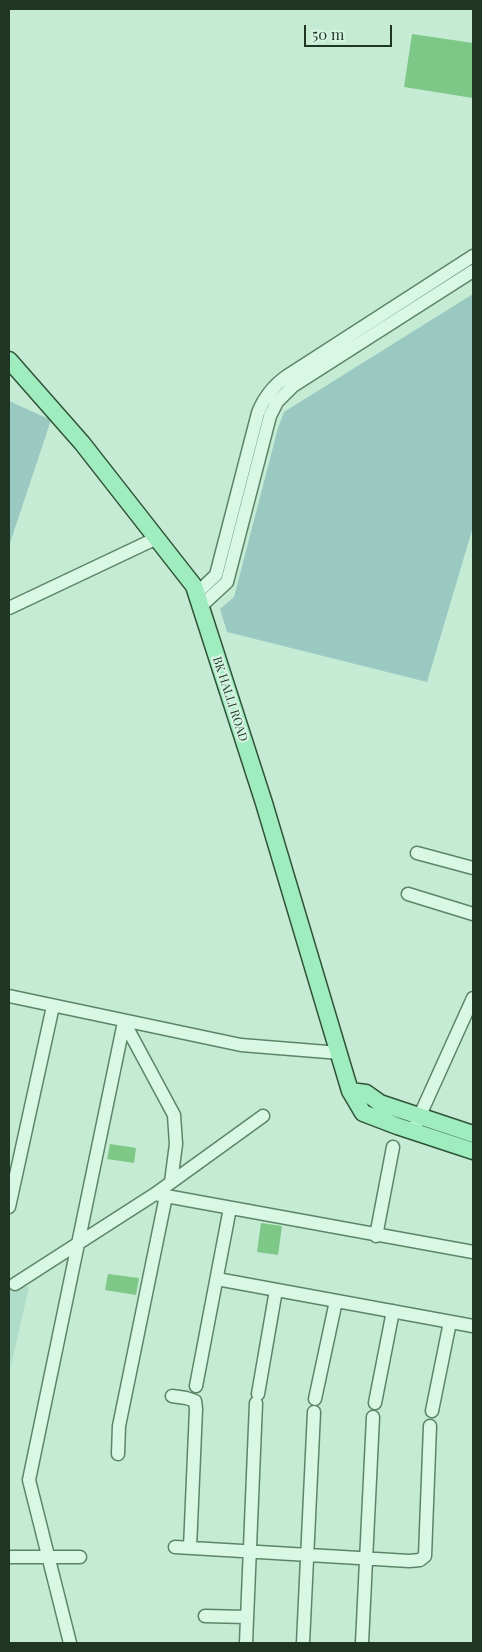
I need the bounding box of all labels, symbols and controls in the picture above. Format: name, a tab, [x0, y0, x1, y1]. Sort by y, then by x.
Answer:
scale bar	[307, 15, 394, 47]
text: 50 m	[312, 24, 344, 44]
street label: BK HALLI ROAD	[210, 655, 250, 743]

